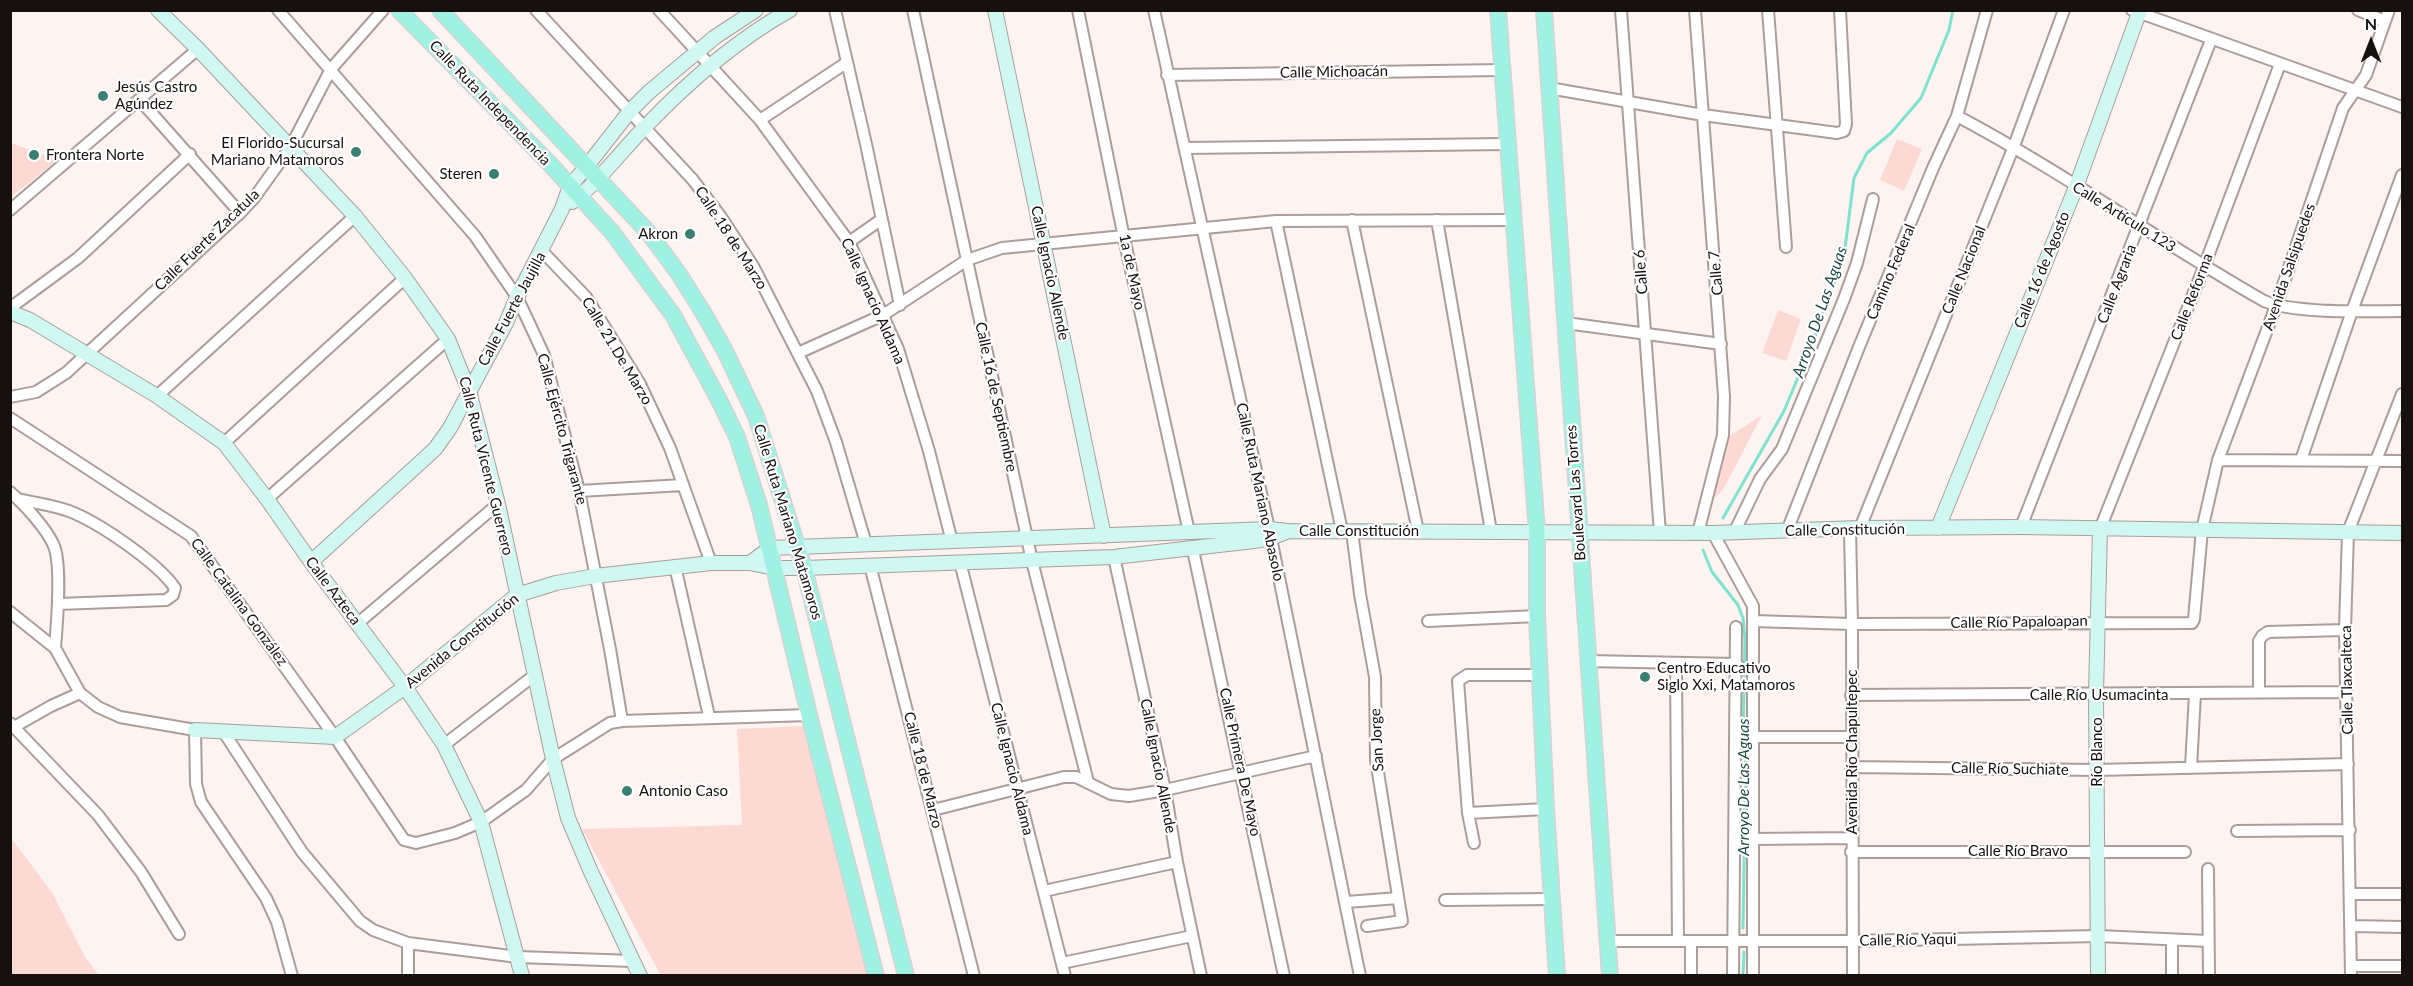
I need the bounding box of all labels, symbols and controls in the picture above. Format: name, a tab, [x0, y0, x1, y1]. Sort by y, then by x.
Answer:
north arrow	[2341, 12, 2401, 72]
text: N	[2365, 14, 2377, 33]
street label: Calle Ruta Independencia	[426, 37, 554, 169]
street label: Calle Michoacán	[1280, 62, 1388, 82]
place label: Jesús Castro Agúndez	[115, 78, 197, 113]
marker: Jesús Castro Agúndez	[96, 89, 110, 103]
place label: El Florido-Sucursal Mariano Matamoros	[211, 134, 344, 169]
marker: El Florido-Sucursal Mariano Matamoros	[349, 145, 363, 159]
place label: Frontera Norte	[46, 146, 144, 164]
marker: Frontera Norte	[27, 148, 41, 162]
place label: Steren	[439, 165, 482, 183]
marker: Steren	[487, 167, 501, 181]
street label: Calle Artículo 123	[2069, 178, 2179, 256]
street label: Calle 18 de Marzo	[691, 183, 771, 293]
street label: Calle Fuerte Zacatula	[151, 185, 263, 295]
street label: Avenida Salsipuedes	[2259, 201, 2319, 333]
street label: Calle Ignacio Allende	[1027, 204, 1073, 342]
street label: Calle 16 de Agosto	[2010, 209, 2074, 331]
street label: Camino Federal	[1863, 221, 1919, 323]
street label: Calle Nacional	[1938, 223, 1990, 317]
place label: Akron	[638, 225, 678, 243]
marker: Akron	[683, 227, 697, 241]
street label: 1a de Mayo	[1115, 232, 1149, 312]
street label: Calle Ignacio Aldama	[837, 235, 909, 367]
street label: Calle Agraria	[2094, 242, 2140, 326]
water label: Arroyo De Las Aguas	[1789, 244, 1851, 380]
street label: Calle Fuerte Jaujilla	[474, 249, 550, 369]
street label: Calle 6	[1630, 249, 1652, 295]
street label: Calle 7	[1705, 250, 1727, 296]
street label: Calle Reforma	[2167, 251, 2217, 343]
street label: Calle 21 De Marzo	[578, 294, 656, 408]
street label: Calle 16 de Septiembre	[971, 320, 1021, 474]
street label: Calle Ejército Trigarante	[533, 351, 591, 507]
street label: Calle Ruta Vicente Guerrero	[455, 375, 517, 557]
street label: Calle Ruta Mariano Abasolo	[1232, 401, 1288, 583]
street label: Calle Ruta Mariano Matamoros	[750, 422, 826, 622]
street label: Boulevard Las Torres	[1562, 424, 1590, 562]
street label: Calle Constitución	[1785, 520, 1905, 540]
street label: Calle Constitución	[1299, 522, 1419, 540]
street label: Calle Catalina González	[187, 535, 291, 669]
street label: Calle Azteca	[301, 553, 365, 629]
street label: Avenida Constitución	[402, 590, 522, 692]
street label: Calle Río Papaloapan	[1950, 612, 2088, 632]
street label: Calle Tlaxcalteca	[2337, 625, 2357, 735]
place label: Centro Educativo Siglo Xxi, Matamoros	[1657, 659, 1795, 694]
marker: Centro Educativo Siglo Xxi, Matamoros	[1638, 670, 1652, 684]
street label: Avenida Río Chapultepec	[1843, 670, 1861, 834]
street label: Calle Primera De Mayo	[1215, 686, 1265, 838]
street label: Calle Río Usumacinta	[2030, 686, 2168, 704]
street label: Calle Ignacio Allende	[1136, 697, 1180, 835]
street label: Calle Ignacio Aldama	[987, 701, 1037, 837]
street label: San Jorge	[1366, 708, 1388, 772]
street label: Calle 18 de Marzo	[900, 710, 946, 830]
street label: Río Blanco	[2088, 717, 2106, 787]
water label: Arroyo De Las Aguas	[1734, 718, 1754, 856]
street label: Calle Río Suchiate	[1951, 759, 2069, 779]
place label: Antonio Caso	[639, 782, 728, 800]
marker: Antonio Caso	[620, 784, 634, 798]
street label: Calle Río Bravo	[1968, 842, 2068, 860]
street label: Calle Río Yaqui	[1859, 930, 1957, 950]

